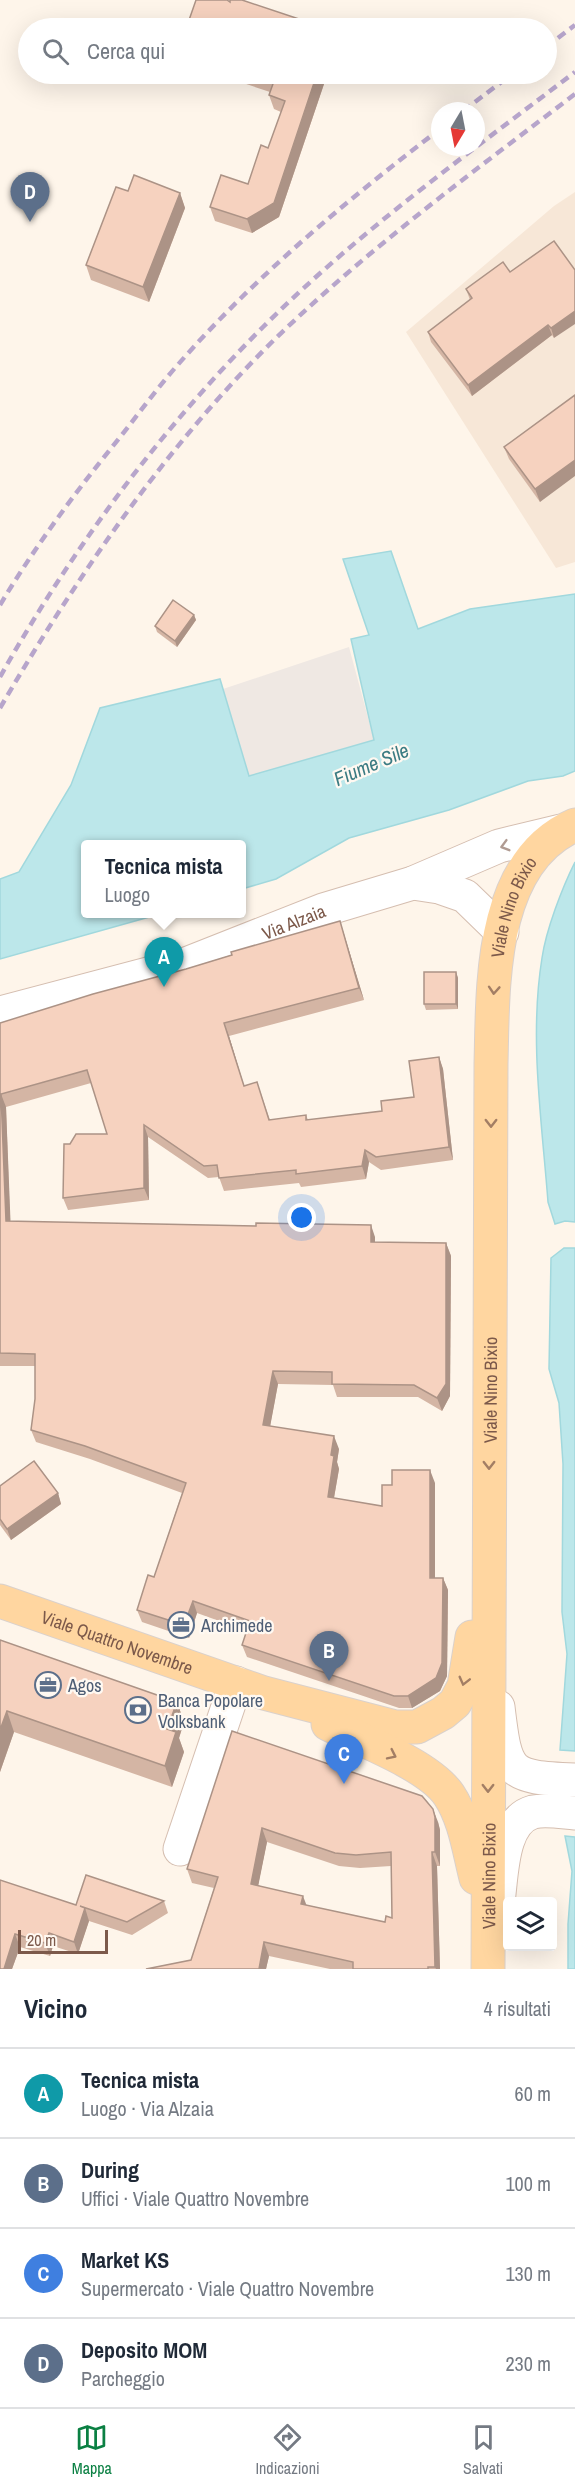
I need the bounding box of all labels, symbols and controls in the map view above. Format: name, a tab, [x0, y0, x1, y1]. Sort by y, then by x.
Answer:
search box	[18, 18, 557, 84]
icon: search	[39, 35, 72, 68]
text: Cerca qui	[87, 36, 165, 66]
north arrow	[431, 102, 485, 156]
pin: D	[10, 172, 50, 222]
water label: Fiume Sile	[329, 736, 413, 792]
one-way arrow	[500, 839, 511, 851]
popup	[81, 840, 246, 918]
text: Tecnica mista	[104, 851, 223, 881]
street label: Viale Nino Bixio	[484, 851, 542, 959]
text: Luogo	[104, 881, 150, 908]
street label: Via Alzaia	[258, 898, 329, 945]
pin: A	[144, 938, 184, 987]
one-way arrow	[488, 986, 501, 995]
one-way arrow	[484, 1118, 497, 1127]
your location	[287, 1203, 316, 1232]
street label: Viale Nino Bixio	[477, 1337, 503, 1443]
one-way arrow	[483, 1460, 495, 1469]
street label: Viale Quattro Novembre	[38, 1604, 196, 1680]
office icon: Archimede	[166, 1610, 196, 1640]
place label: Archimede	[200, 1613, 272, 1638]
pin: B	[310, 1632, 348, 1681]
office icon: Agos	[33, 1670, 63, 1700]
place label: Agos	[67, 1673, 102, 1698]
one-way arrow	[458, 1676, 471, 1686]
place label: Banca Popolare Volksbank	[158, 1688, 263, 1734]
bank icon: Banca Popolare Volksbank	[123, 1695, 153, 1725]
pin: C	[324, 1734, 364, 1784]
one-way arrow	[386, 1747, 397, 1759]
one-way arrow	[482, 1784, 495, 1793]
street label: Viale Nino Bixio	[476, 1823, 501, 1929]
map controls	[503, 1897, 557, 1951]
button: layers	[503, 1897, 557, 1951]
scale bar	[18, 1927, 108, 1954]
text: 20 m	[27, 1929, 56, 1951]
text: Vicino	[24, 1991, 88, 2026]
text: 4 risultati	[484, 1995, 551, 2022]
text: Tecnica mista	[81, 2065, 199, 2095]
text: A	[38, 2080, 49, 2107]
text: 60 m	[515, 2080, 551, 2107]
text: Luogo · Via Alzaia	[81, 2095, 214, 2122]
text: During	[81, 2155, 139, 2185]
text: B	[38, 2170, 49, 2197]
text: 100 m	[505, 2170, 551, 2197]
text: Uffici · Viale Quattro Novembre	[81, 2185, 309, 2212]
text: Market KS	[81, 2245, 169, 2275]
text: C	[38, 2260, 49, 2287]
text: 130 m	[505, 2260, 551, 2287]
text: Supermercato · Viale Quattro Novembre	[81, 2275, 374, 2302]
text: Deposito MOM	[81, 2335, 207, 2365]
text: D	[38, 2350, 49, 2377]
text: 230 m	[505, 2350, 551, 2377]
text: Parcheggio	[81, 2365, 165, 2392]
tab: Mappa	[72, 2421, 112, 2479]
tab: Indicazioni	[255, 2421, 320, 2479]
tab: Salvati	[463, 2421, 503, 2479]

